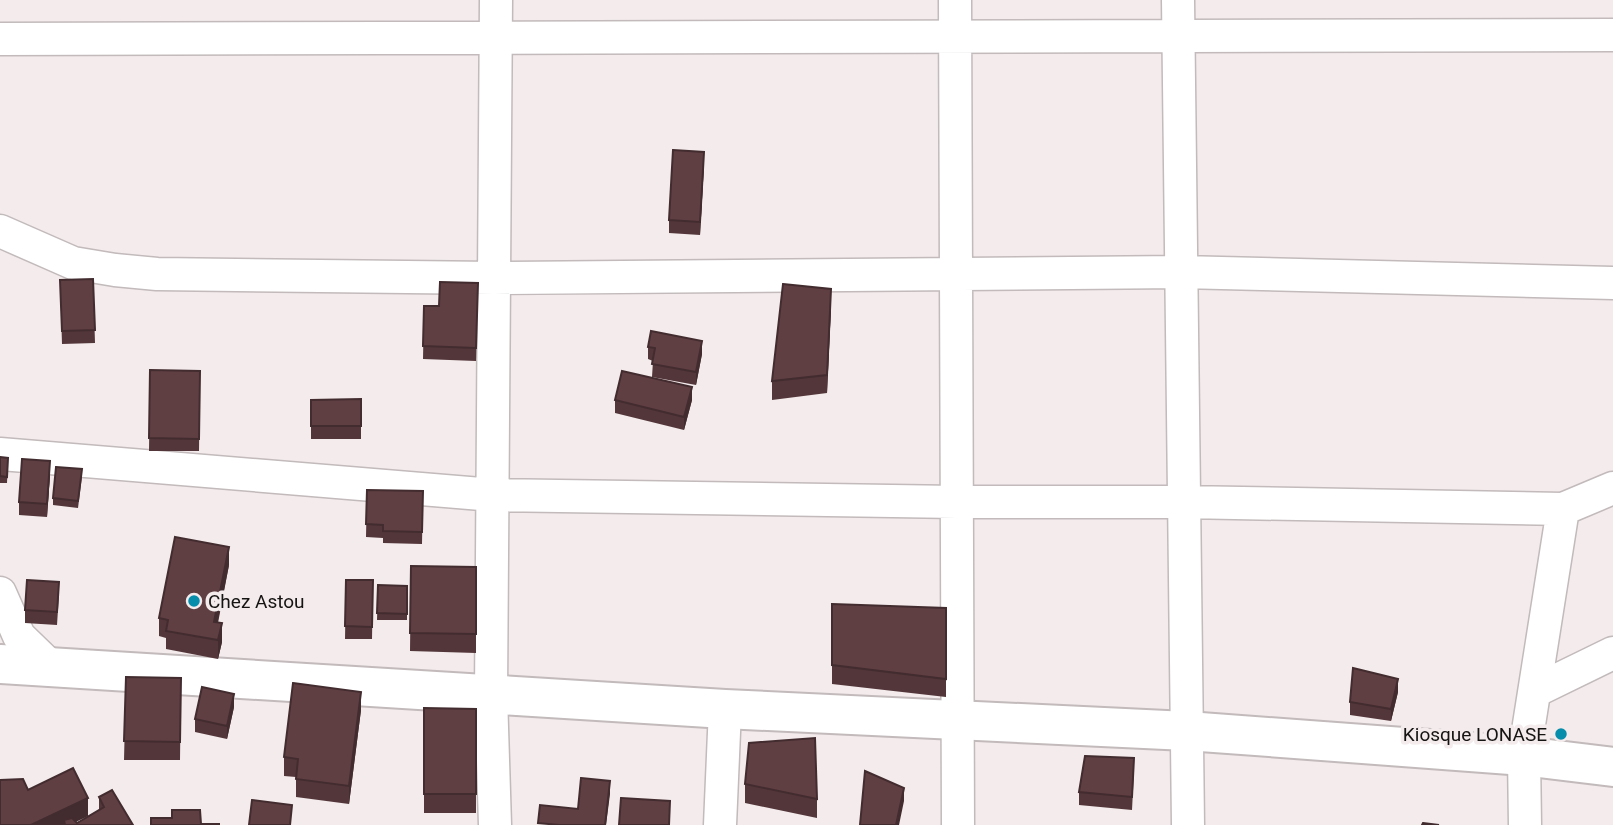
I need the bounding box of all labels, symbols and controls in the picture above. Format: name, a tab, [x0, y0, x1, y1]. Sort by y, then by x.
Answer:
place label: Chez Astou	[208, 590, 305, 613]
marker: Chez Astou	[186, 593, 202, 609]
place label: Kiosque LONASE	[1403, 723, 1547, 746]
marker: Kiosque LONASE	[1553, 726, 1569, 742]

